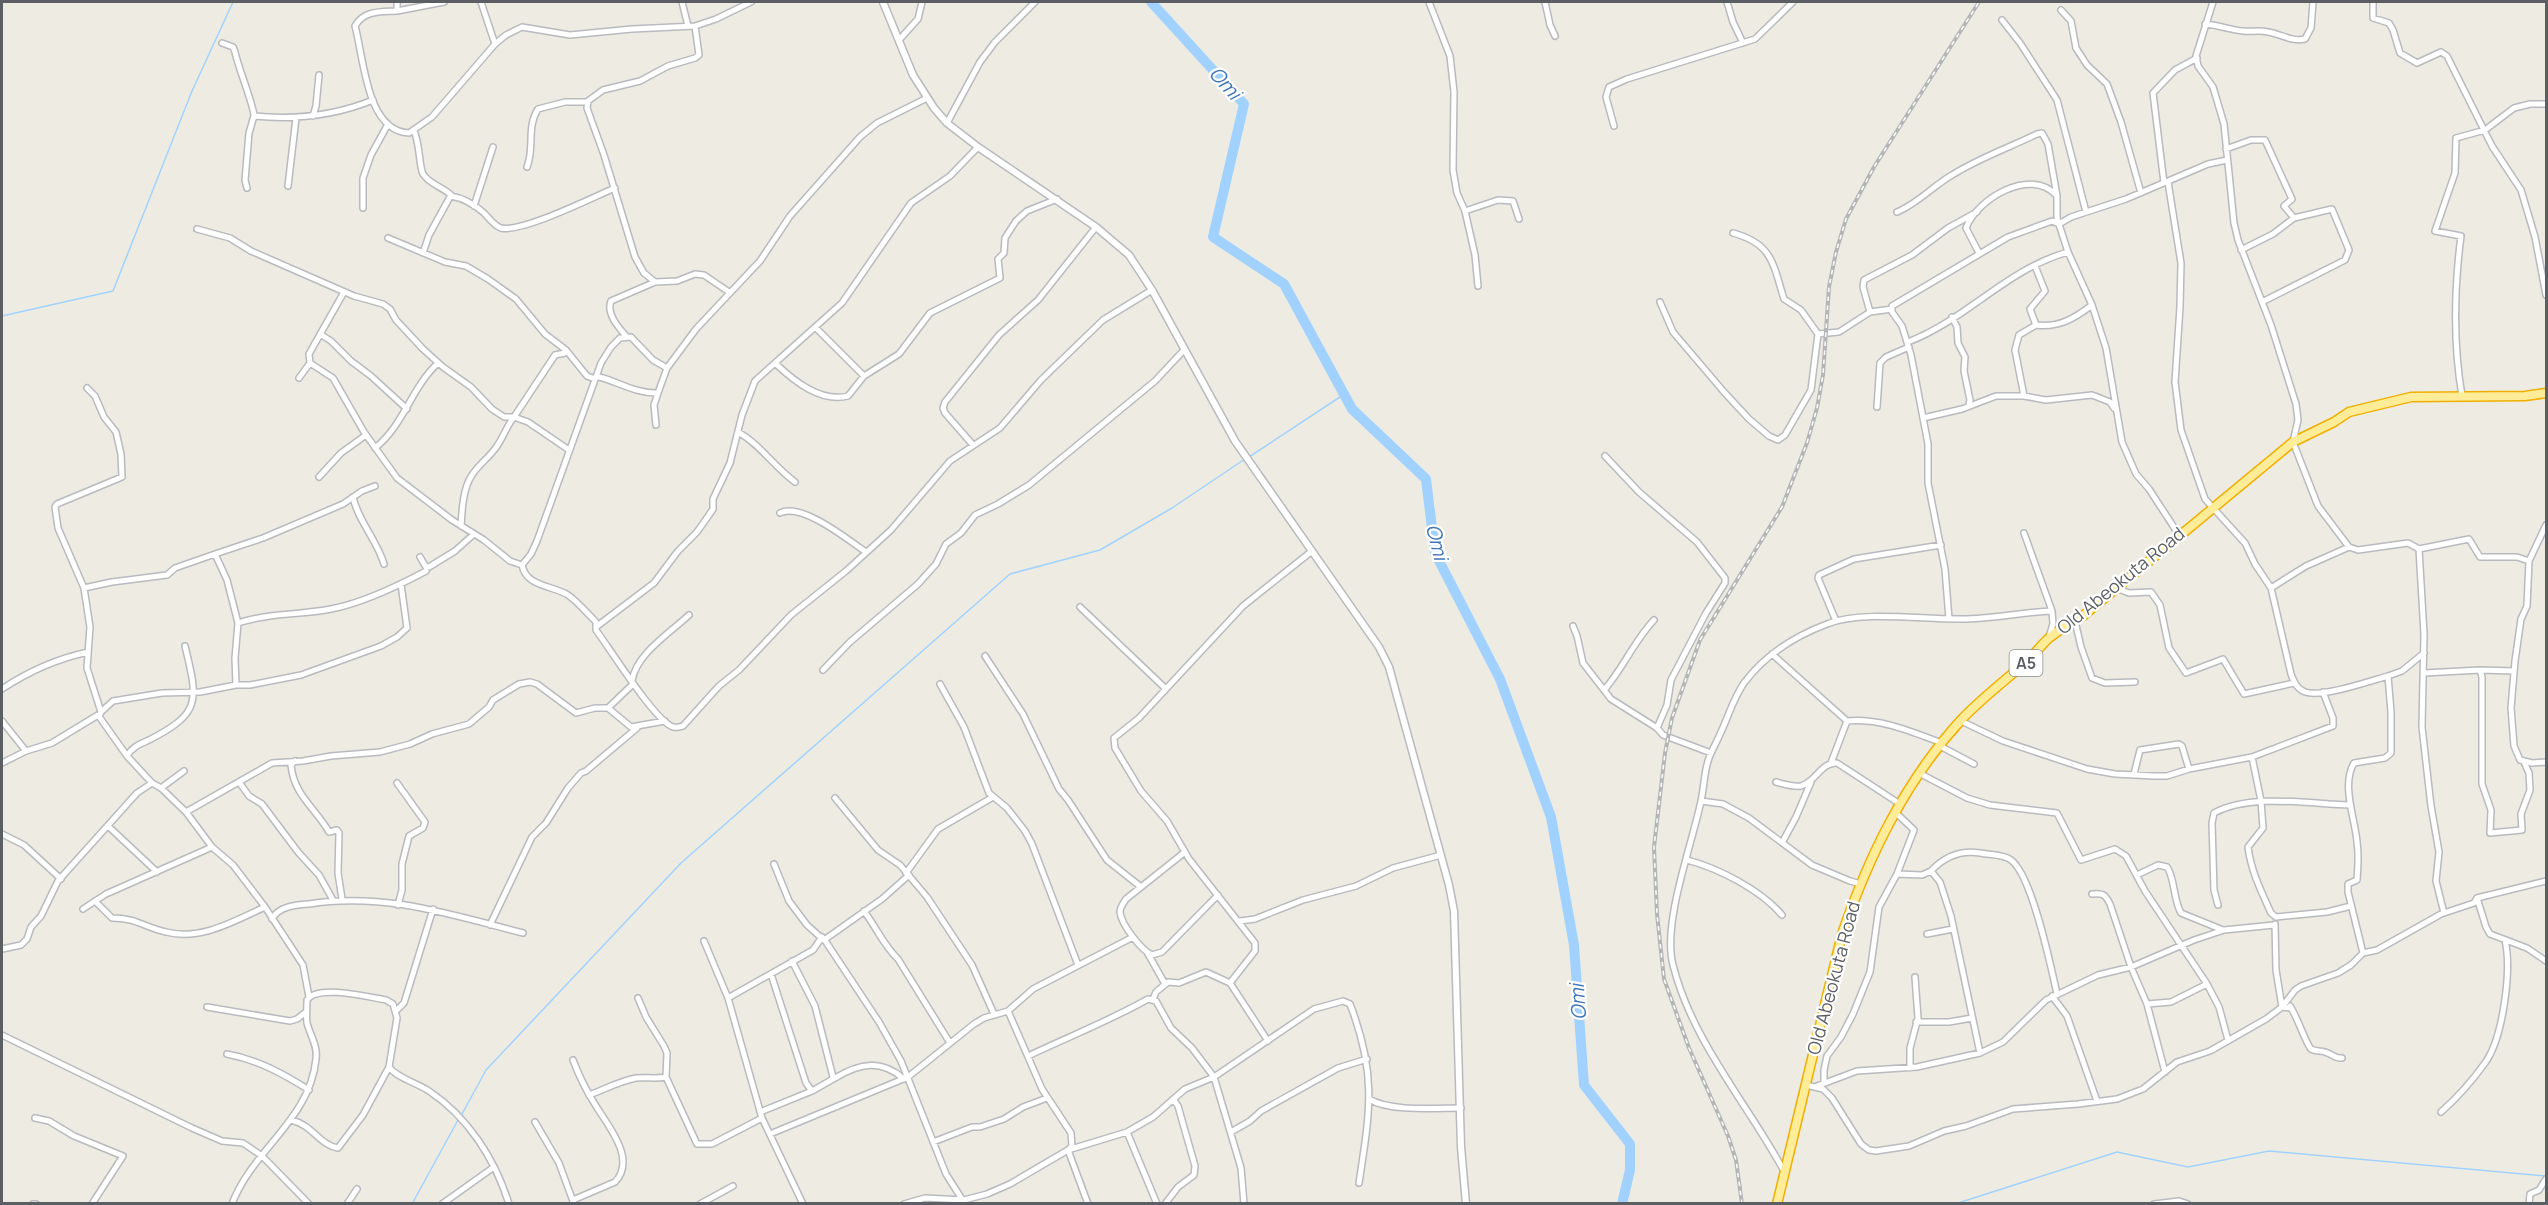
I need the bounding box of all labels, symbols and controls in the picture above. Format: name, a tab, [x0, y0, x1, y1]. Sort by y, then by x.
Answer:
water label: Omi	[1203, 60, 1249, 107]
water label: Omi	[1420, 521, 1456, 565]
street label: Old Abeokuta Road	[2051, 521, 2189, 639]
road number: A5	[2010, 650, 2042, 676]
street label: Old Abeokuta Road	[1801, 898, 1865, 1057]
water label: Omi	[1563, 981, 1592, 1021]

